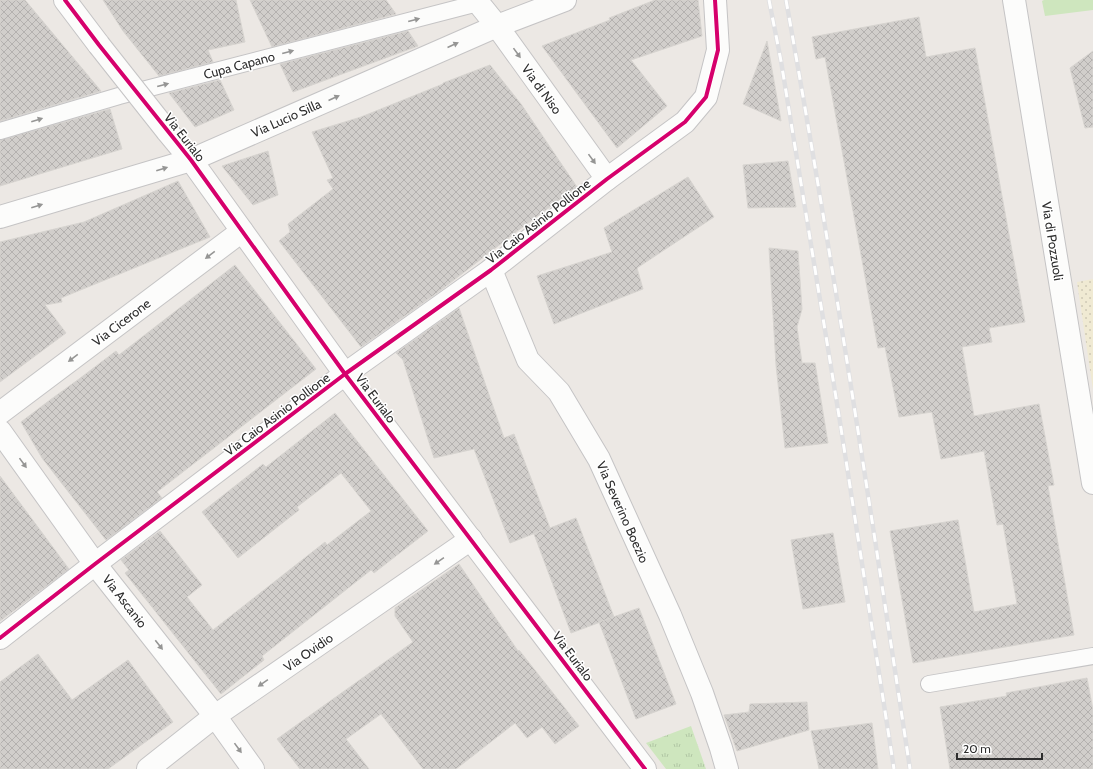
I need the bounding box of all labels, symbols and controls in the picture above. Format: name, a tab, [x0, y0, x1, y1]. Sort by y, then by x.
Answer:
one-way arrow	[408, 16, 420, 22]
one-way arrow	[447, 42, 459, 48]
street label: Cupa Capano	[202, 48, 276, 82]
one-way arrow	[513, 48, 521, 58]
one-way arrow	[282, 49, 295, 55]
street label: Via di Niso	[519, 61, 565, 117]
one-way arrow	[157, 82, 169, 88]
one-way arrow	[328, 94, 340, 100]
street label: Via Lucio Silla	[248, 95, 324, 141]
street label: Via Eurialo	[161, 109, 209, 165]
one-way arrow	[32, 117, 44, 123]
one-way arrow	[588, 153, 597, 164]
one-way arrow	[156, 166, 168, 172]
street label: Via Caio Asinio Pollione	[483, 175, 594, 267]
street label: Via di Pozzuoli	[1039, 200, 1067, 282]
one-way arrow	[32, 203, 44, 209]
one-way arrow	[205, 251, 216, 259]
street label: Via Cicerone	[89, 295, 154, 349]
one-way arrow	[68, 354, 78, 362]
street label: Via Caio Asinio Pollione	[221, 369, 333, 459]
street label: Via Eurialo	[352, 370, 400, 426]
one-way arrow	[19, 457, 27, 468]
street label: Via Severino Boezio	[593, 459, 653, 565]
one-way arrow	[434, 557, 445, 565]
street label: Via Ascanio	[99, 571, 151, 631]
street label: Via Eurialo	[549, 628, 597, 684]
street label: Via Ovidio	[280, 629, 336, 675]
one-way arrow	[155, 640, 163, 651]
one-way arrow	[258, 679, 268, 687]
scale bar	[957, 735, 1042, 761]
text: 20 m	[963, 741, 991, 756]
one-way arrow	[234, 743, 242, 754]

